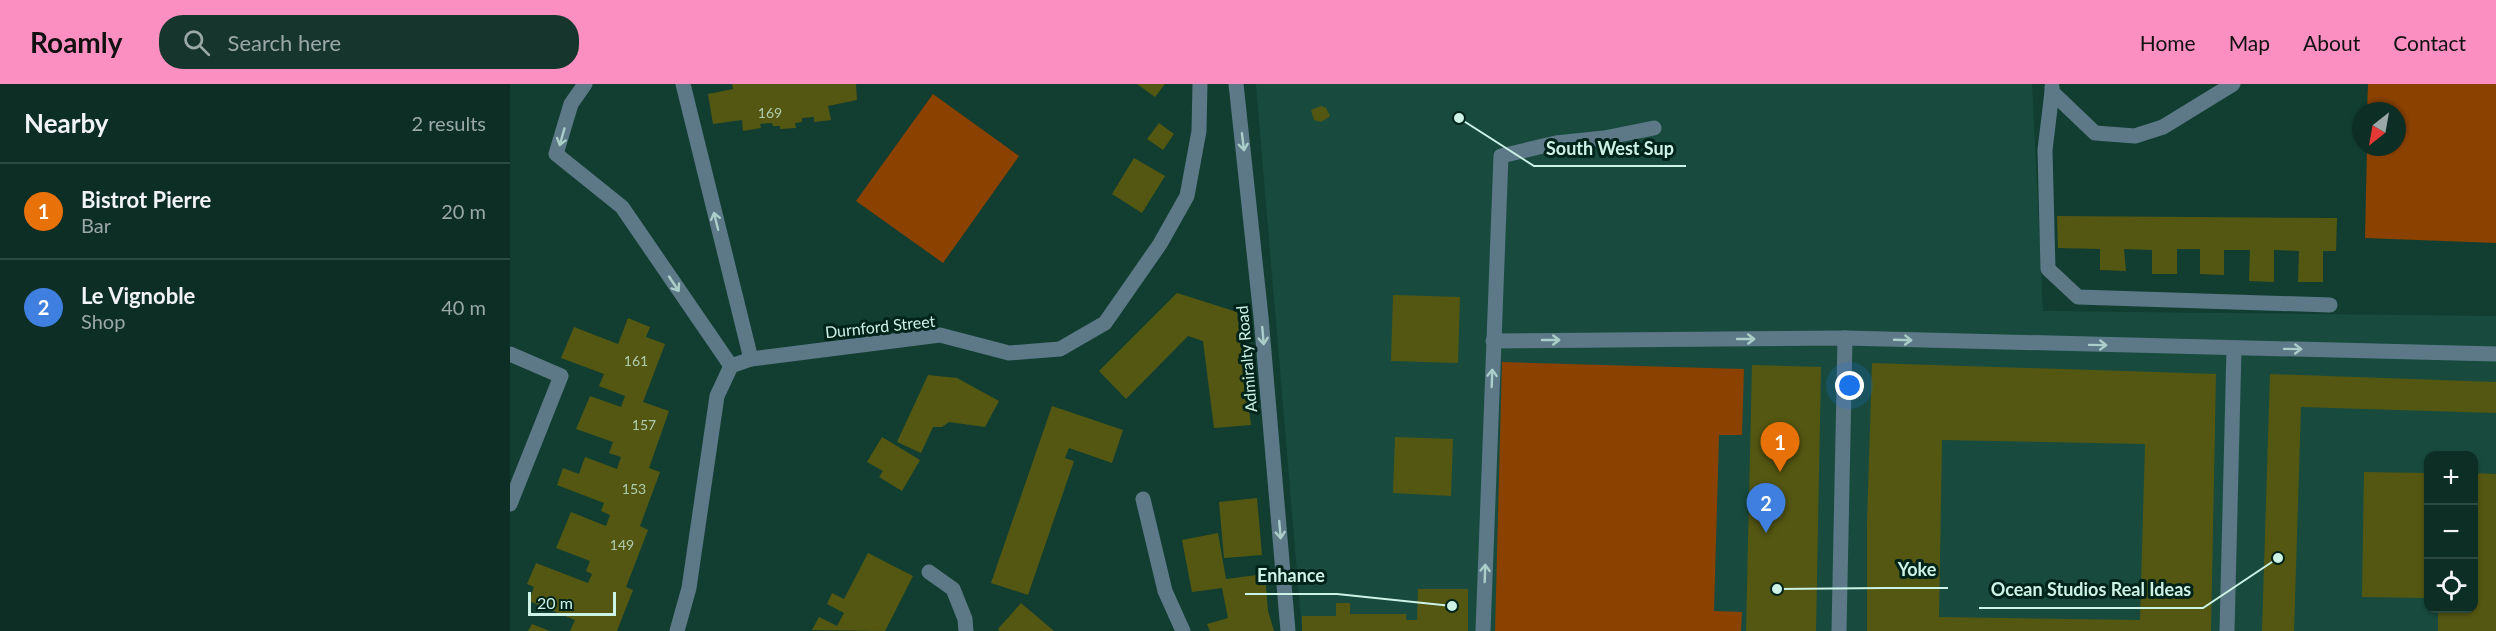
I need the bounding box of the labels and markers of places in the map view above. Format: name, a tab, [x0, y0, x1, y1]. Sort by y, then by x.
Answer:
callout: South West Sup	[1534, 130, 1686, 166]
pin: 1	[1760, 422, 1800, 472]
pin: 2	[1746, 484, 1786, 533]
callout: Yoke	[1885, 552, 1948, 588]
callout: Enhance	[1245, 558, 1337, 594]
callout: Ocean Studios Real Ideas	[1979, 572, 2203, 608]

